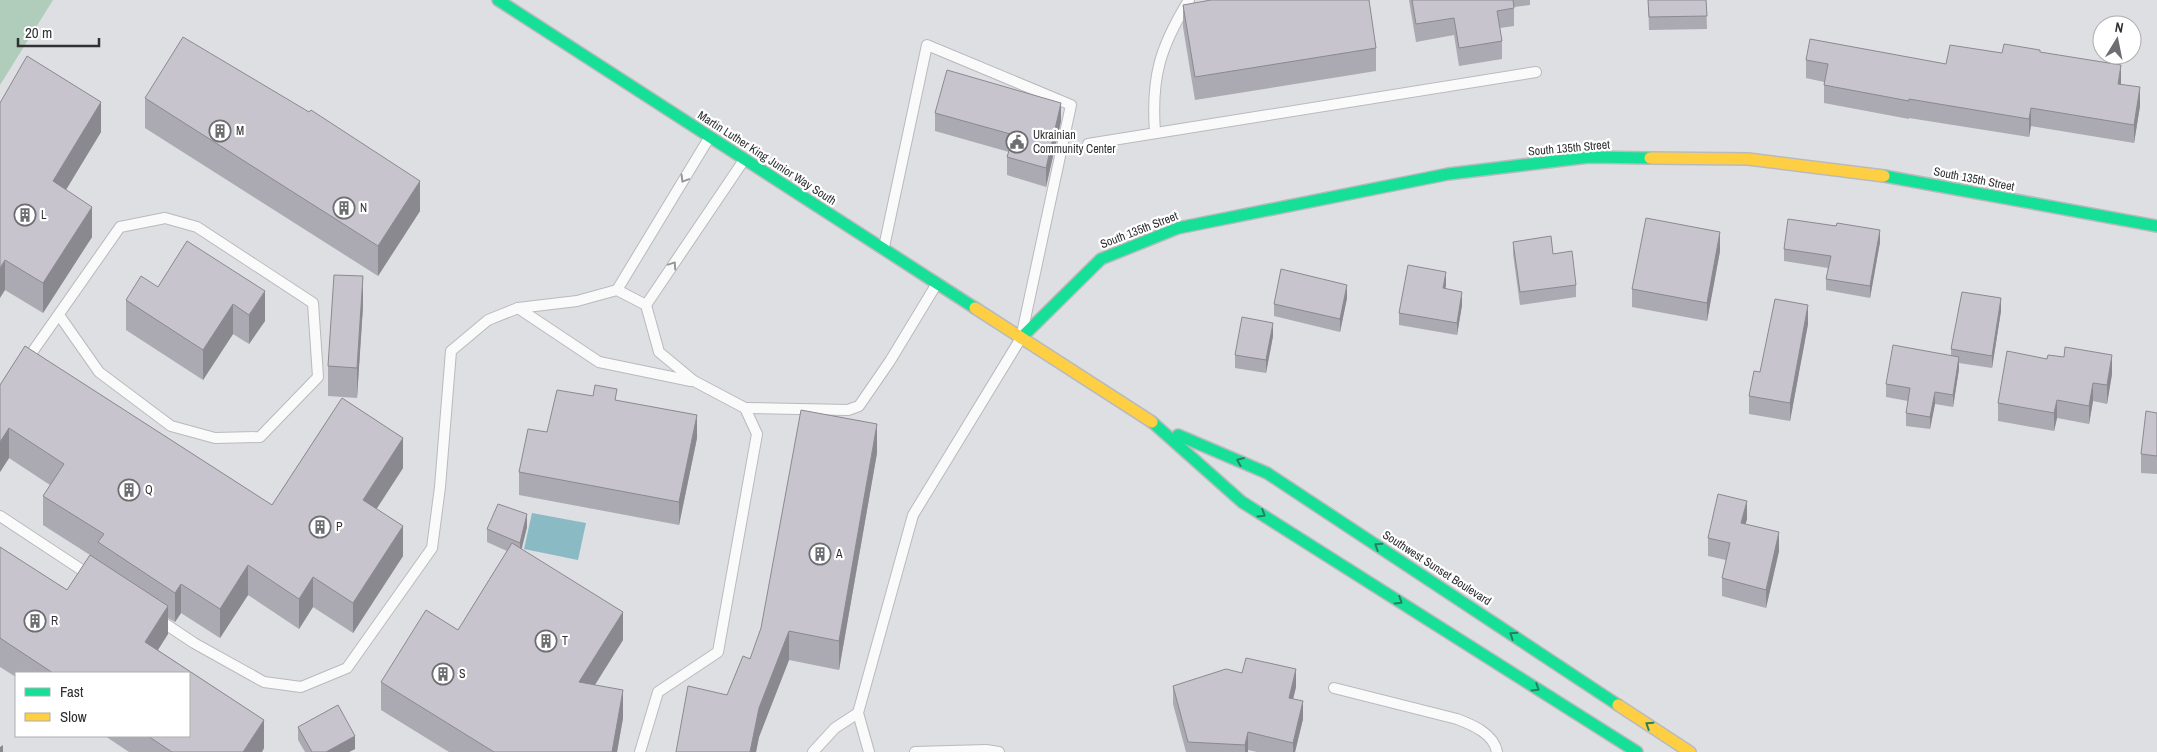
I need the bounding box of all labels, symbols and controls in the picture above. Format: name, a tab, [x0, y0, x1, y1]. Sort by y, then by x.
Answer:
scale bar	[18, 15, 99, 47]
north arrow	[2092, 15, 2142, 65]
text: N	[2114, 18, 2125, 37]
text: 20 m	[25, 22, 52, 43]
street label: Martin Luther King Junior Way South	[695, 107, 839, 209]
building icon: M	[208, 119, 232, 143]
place label: M	[236, 123, 244, 139]
place label: Ukrainian Community Center	[1033, 127, 1116, 157]
public building icon: Ukrainian Community Center	[1005, 130, 1029, 154]
street label: South 135th Street	[1527, 136, 1611, 160]
street label: South 135th Street	[1932, 163, 2016, 195]
one-way arrow	[681, 173, 691, 182]
building icon: N	[332, 196, 356, 220]
place label: N	[360, 200, 367, 216]
building icon: L	[13, 203, 37, 227]
place label: L	[41, 207, 47, 223]
street label: South 135th Street	[1098, 208, 1180, 252]
one-way arrow	[667, 261, 676, 271]
one-way arrow	[1236, 457, 1245, 467]
building icon: Q	[117, 478, 141, 502]
place label: Q	[145, 482, 153, 498]
one-way arrow	[1257, 508, 1266, 518]
building icon: P	[308, 515, 332, 539]
place label: P	[336, 519, 343, 535]
street label: Southwest Sunset Boulevard	[1380, 527, 1494, 609]
building icon: A	[808, 542, 832, 566]
one-way arrow	[1374, 543, 1384, 552]
place label: A	[835, 546, 843, 562]
one-way arrow	[1394, 595, 1403, 605]
building icon: R	[23, 609, 47, 633]
place label: R	[51, 613, 58, 629]
building icon: T	[534, 629, 558, 653]
one-way arrow	[1510, 632, 1519, 642]
place label: T	[562, 633, 568, 649]
building icon: S	[431, 662, 455, 686]
place label: S	[459, 666, 466, 682]
legend	[15, 672, 190, 737]
text: Fast	[60, 681, 84, 702]
one-way arrow	[1531, 682, 1540, 692]
text: Slow	[60, 706, 87, 727]
one-way arrow	[1645, 722, 1655, 731]

